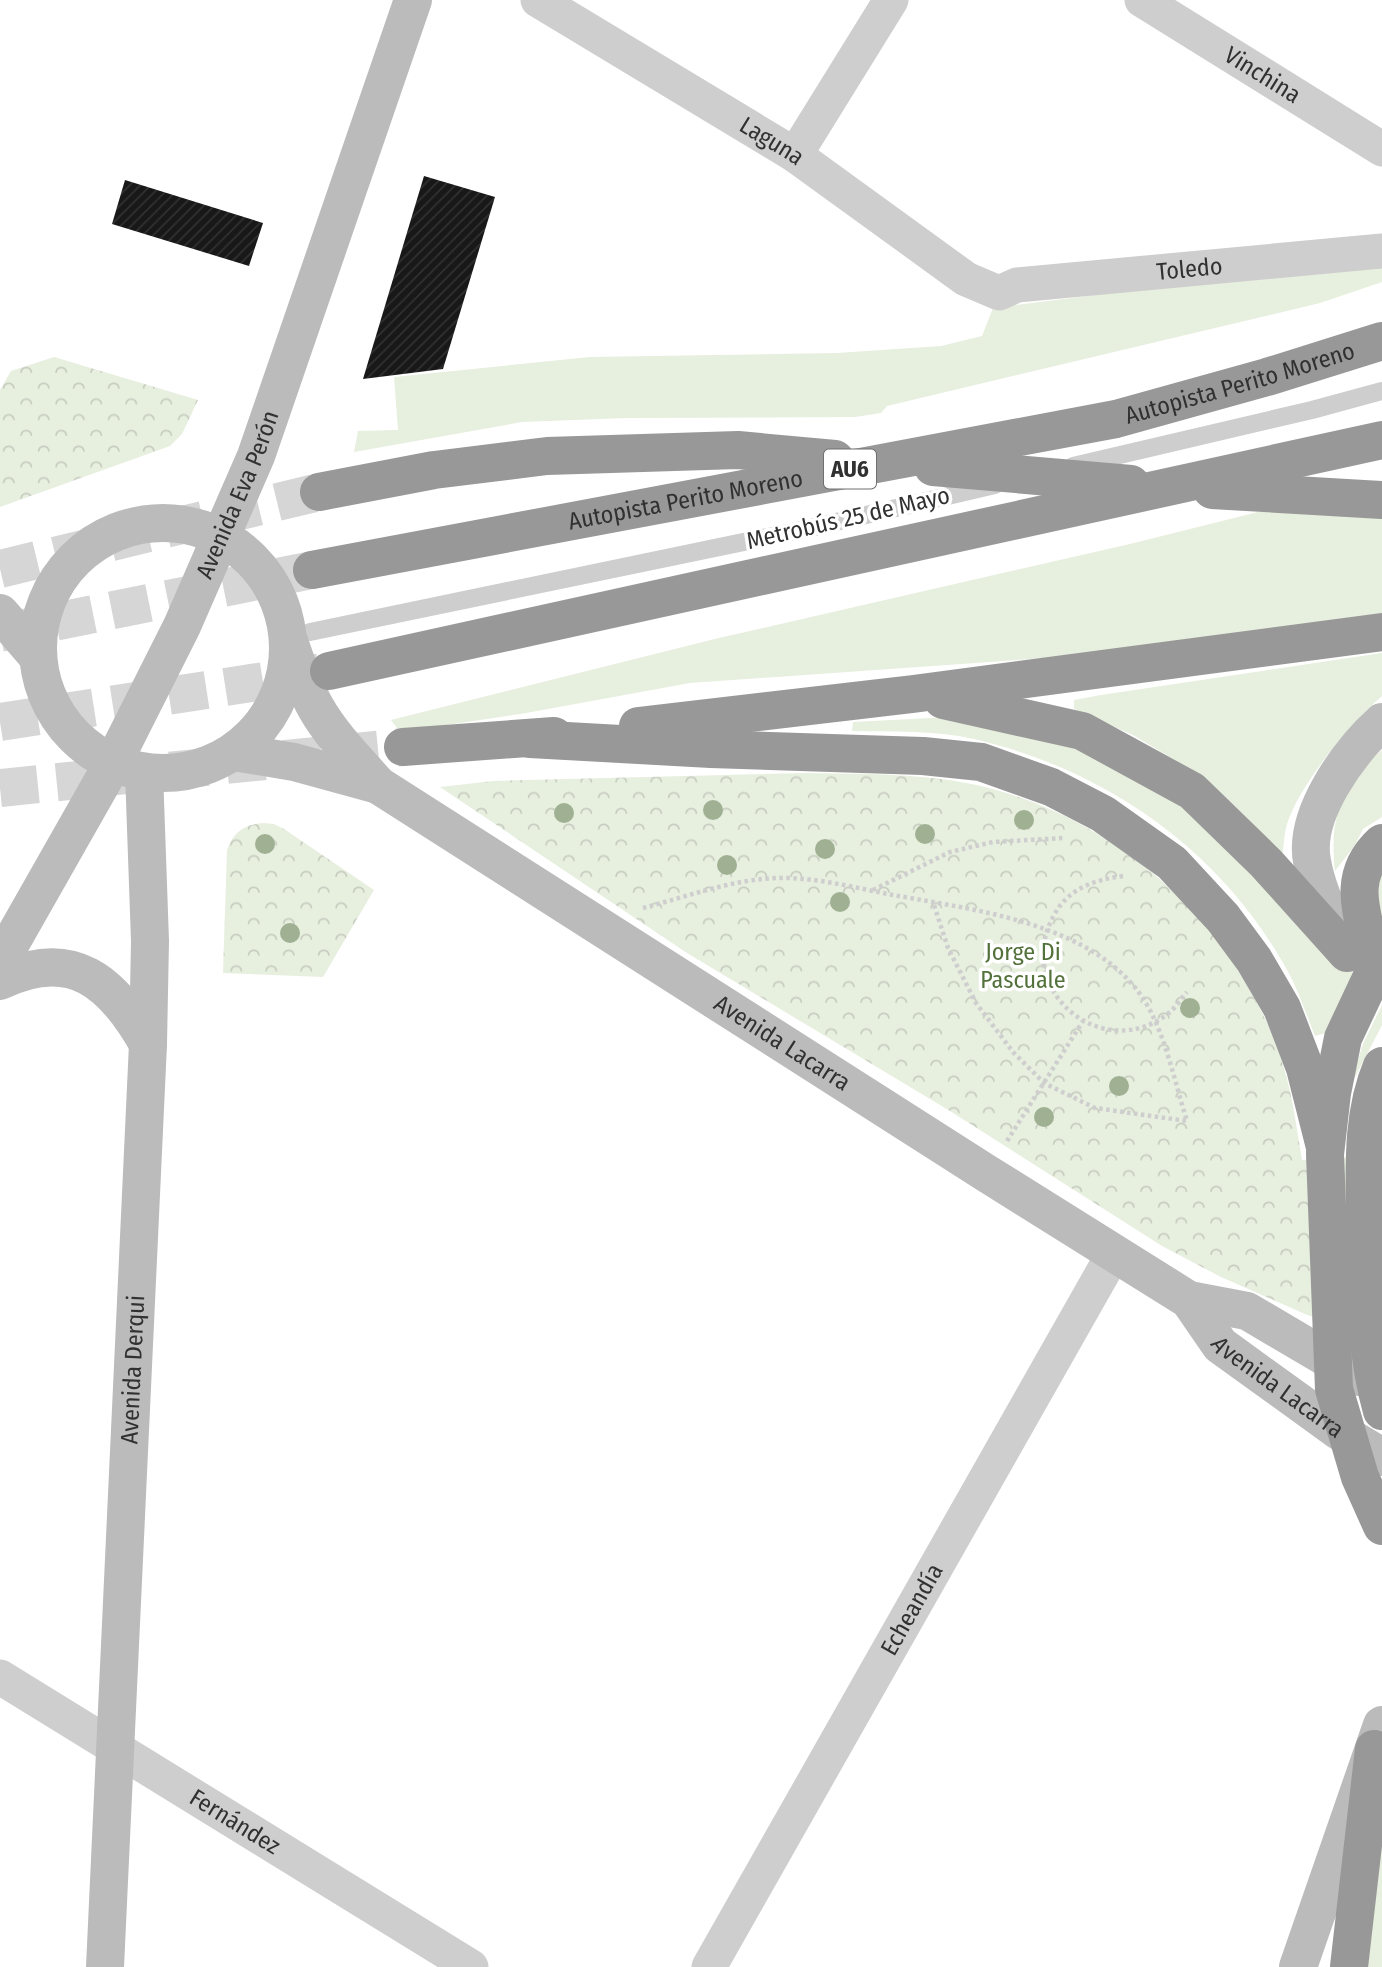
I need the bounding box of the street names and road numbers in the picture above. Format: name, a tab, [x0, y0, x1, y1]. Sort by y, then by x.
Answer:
street label: Vinchina	[1219, 41, 1306, 109]
street label: Laguna	[735, 111, 810, 171]
street label: Toledo	[1155, 252, 1224, 286]
street label: Autopista Perito Moreno	[1122, 336, 1358, 430]
street label: Avenida Eva Perón	[190, 407, 285, 583]
road number: AU6	[824, 449, 876, 489]
street label: Autopista Perito Moreno	[566, 464, 805, 536]
street label: Metrobús 25 de Mayo	[744, 481, 952, 555]
street label: Avenida Lacarra	[709, 989, 856, 1097]
street label: Avenida Derqui	[115, 1295, 150, 1445]
street label: Avenida Lacarra	[1205, 1332, 1349, 1444]
street label: Echeandía	[875, 1559, 949, 1660]
street label: Fernández	[185, 1783, 285, 1860]

